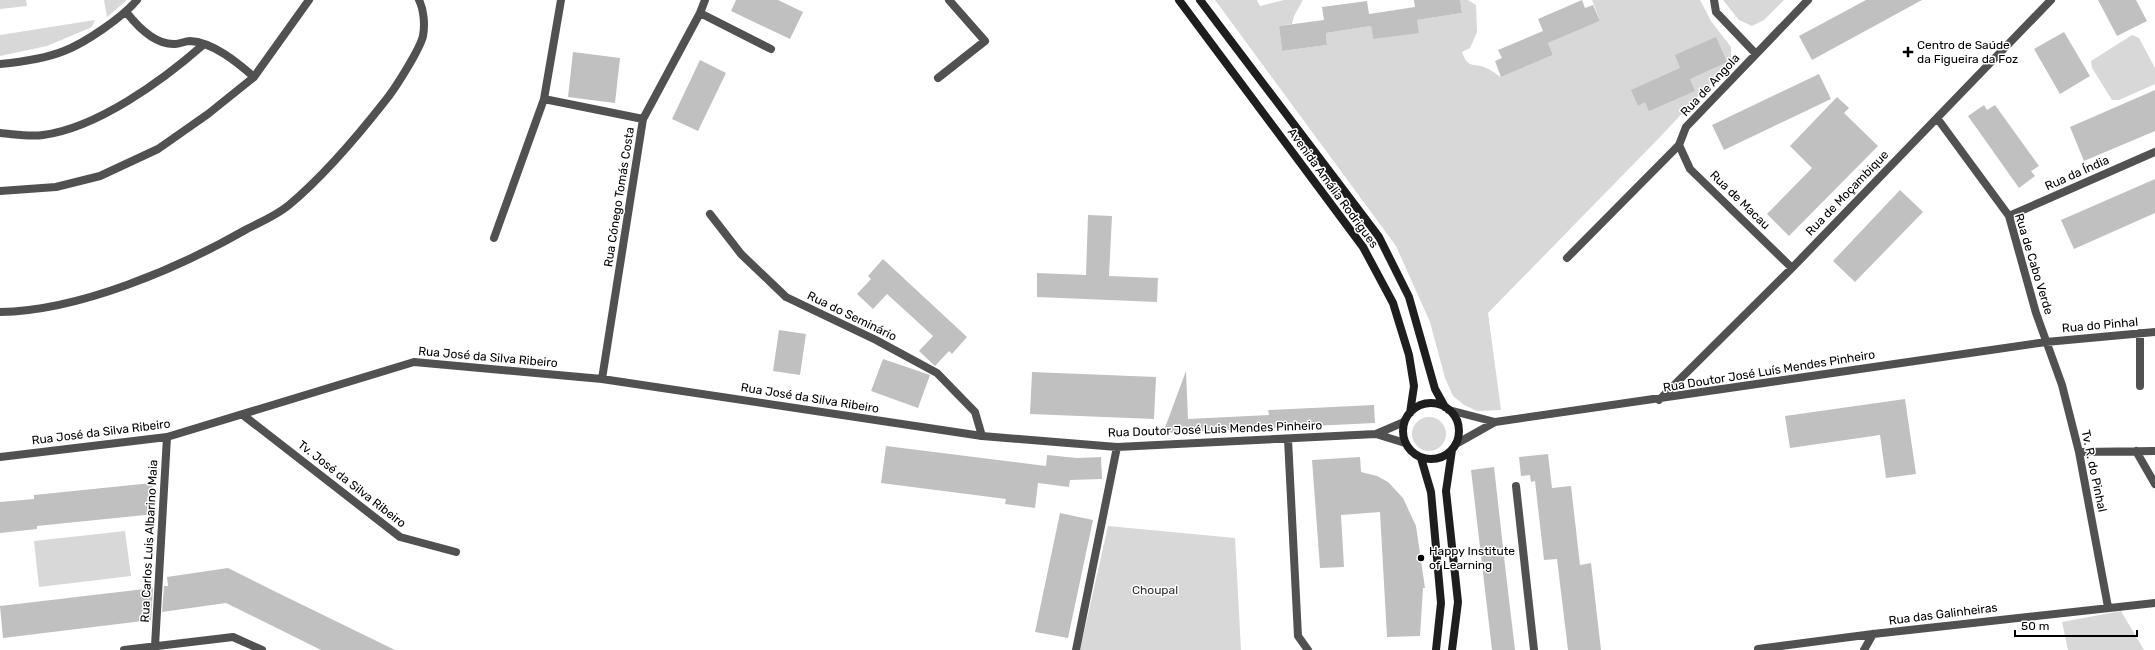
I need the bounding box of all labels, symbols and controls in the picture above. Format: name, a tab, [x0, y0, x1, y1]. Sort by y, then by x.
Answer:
place label: Centro de Saúde da Figueira da Foz	[1917, 38, 2018, 66]
marker: Centro de Saúde da Figueira da Foz	[1902, 46, 1914, 58]
street label: Rua de Angola	[1678, 51, 1742, 119]
street label: Avenida Amália Rodrigues	[1285, 125, 1381, 251]
street label: Rua Cónego Tomás Costa	[601, 126, 637, 268]
street label: Rua de Moçambique	[1803, 147, 1891, 238]
street label: Rua da Índia	[2043, 153, 2111, 193]
street label: Rua de Macau	[1707, 168, 1773, 232]
street label: Rua de Cabo Verde	[2012, 212, 2056, 316]
street label: Rua do Seminário	[805, 288, 899, 344]
street label: Rua do Pinhal	[2061, 315, 2139, 335]
street label: Rua José da Silva Ribeiro	[418, 344, 558, 370]
street label: Rua Doutor José Luís Mendes Pinheiro	[1662, 347, 1876, 395]
street label: Rua José da Silva Ribeiro	[740, 380, 880, 416]
street label: Rua José da Silva Ribeiro	[31, 417, 171, 447]
street label: Rua Doutor José Luis Mendes Pinheiro	[1108, 418, 1323, 440]
street label: Tv. R. do Pinhal	[2078, 429, 2110, 513]
street label: Tv. José da Silva Ribeiro	[295, 438, 409, 531]
street label: Rua Carlos Luis Albarino Maia	[138, 459, 160, 623]
place label: Happy Institute of Learning	[1429, 544, 1515, 572]
marker: Happy Institute of Learning	[1416, 553, 1426, 563]
park label: Choupal	[1132, 583, 1178, 597]
street label: Rua das Galinheiras	[1888, 600, 1998, 628]
scale bar	[2015, 612, 2137, 638]
text: 50 m	[2021, 619, 2049, 633]

